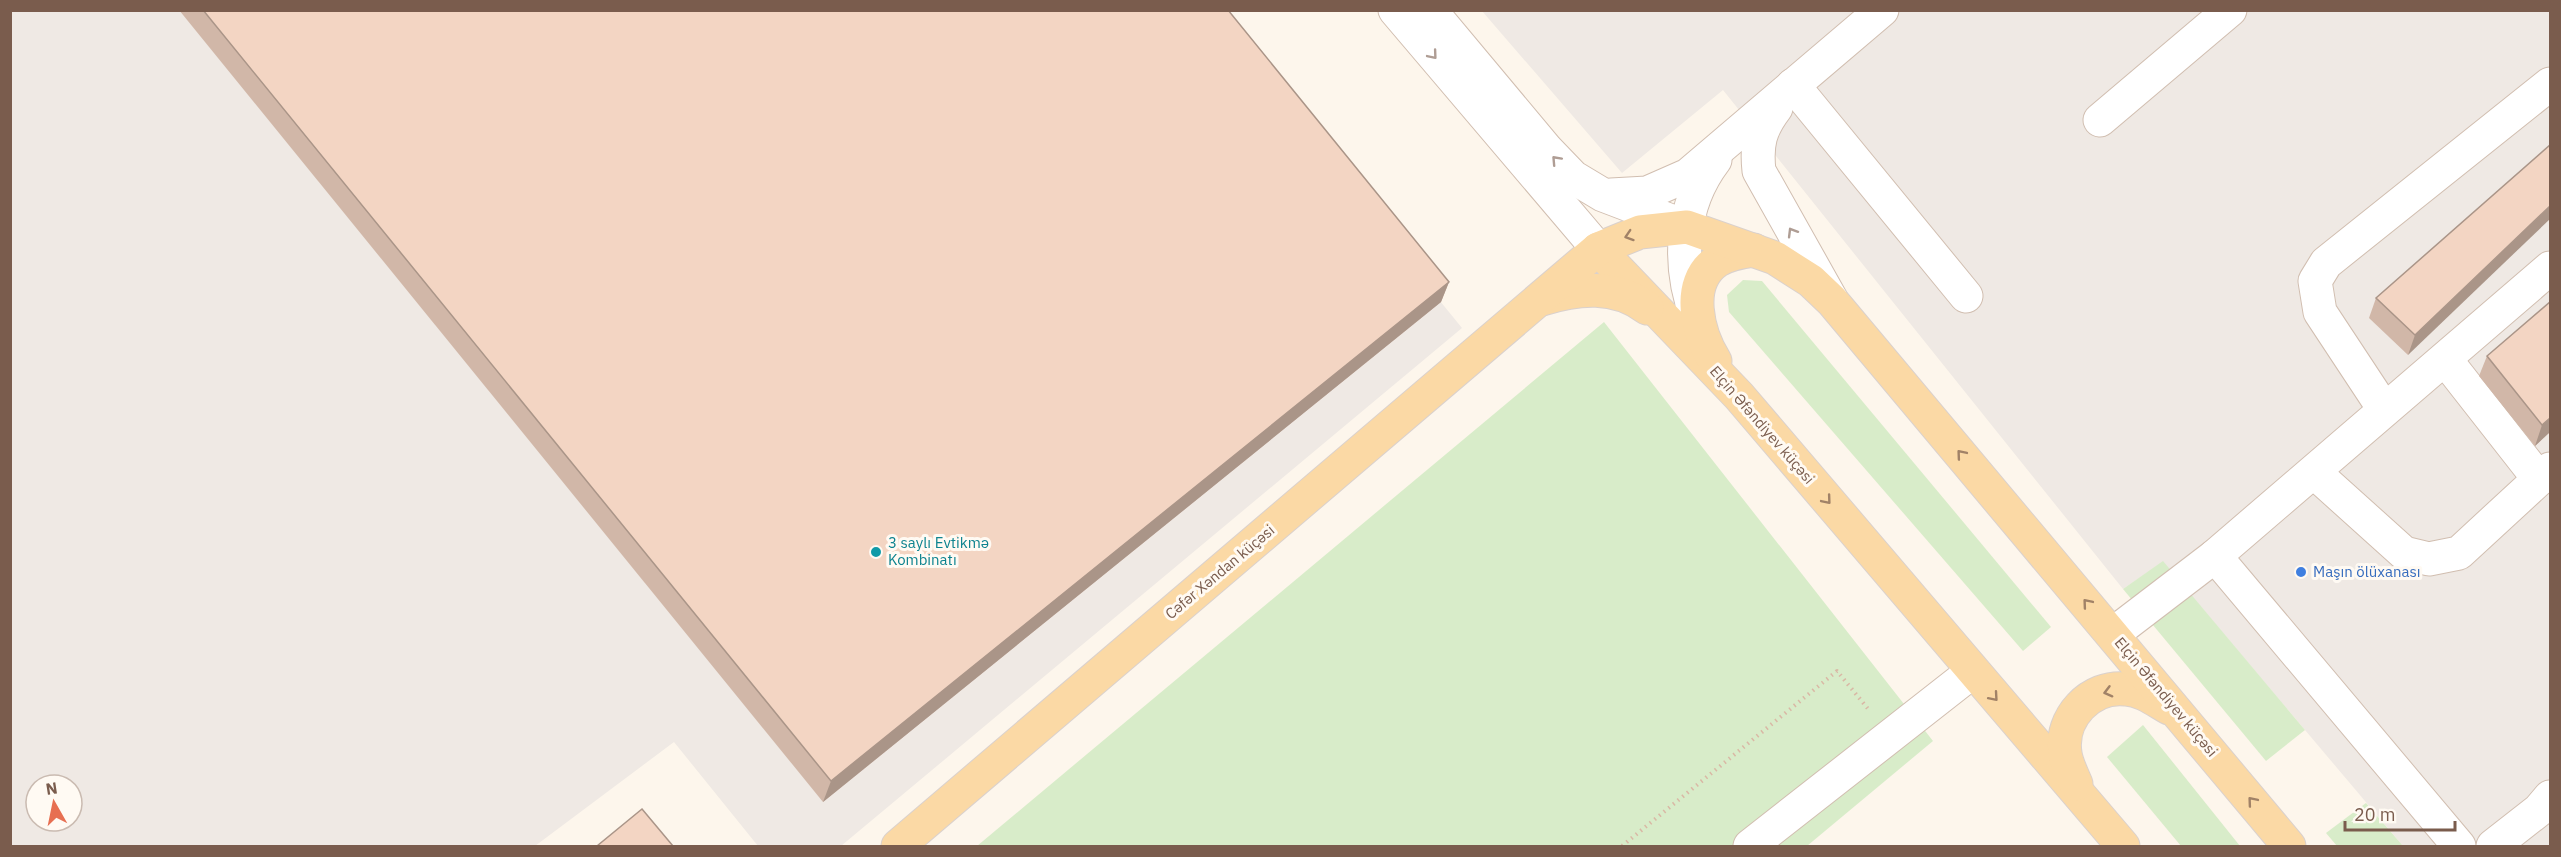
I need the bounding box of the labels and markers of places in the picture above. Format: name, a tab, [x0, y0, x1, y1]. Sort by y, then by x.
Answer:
place label: 3 saylı Evtikmə Kombinatı	[888, 533, 989, 569]
marker: 3 saylı Evtikmə Kombinatı	[869, 545, 883, 559]
place label: Maşın ölüxanası	[2313, 562, 2421, 581]
marker: Maşın ölüxanası	[2294, 565, 2308, 579]

